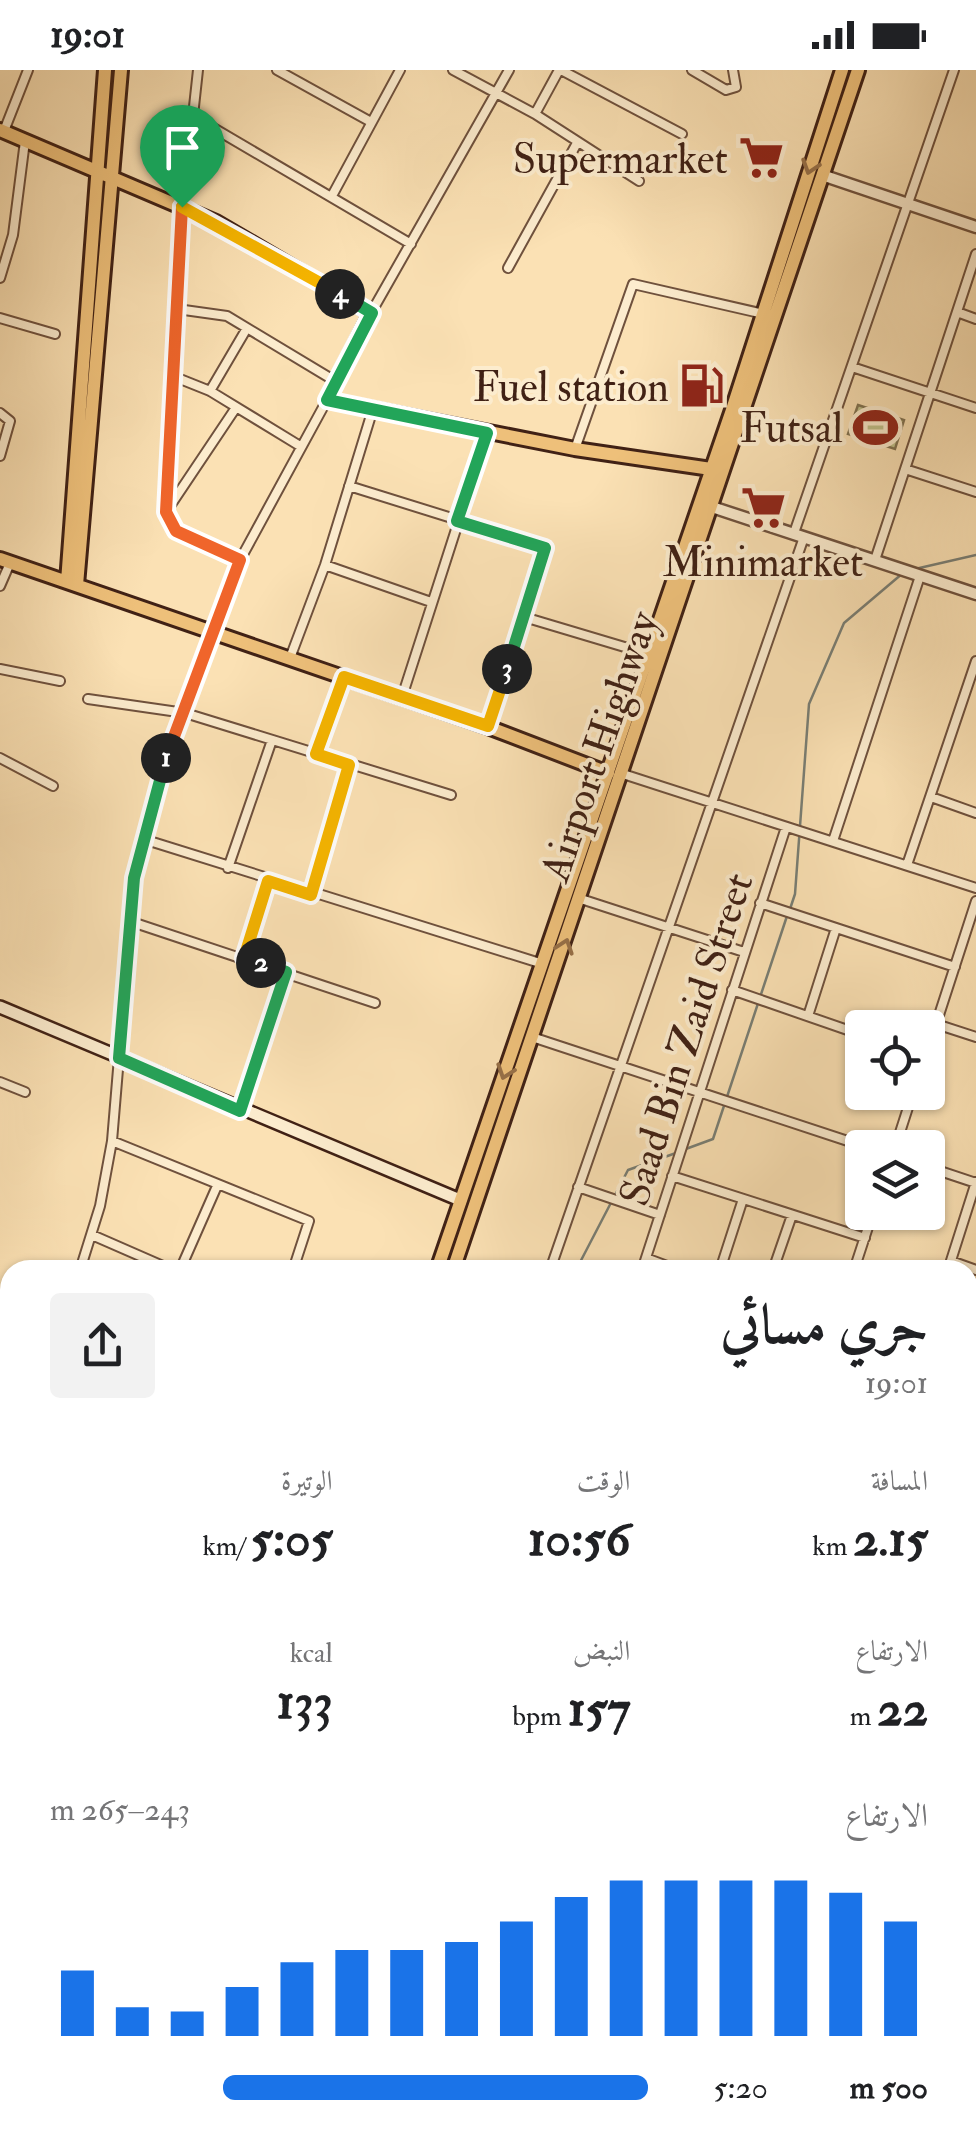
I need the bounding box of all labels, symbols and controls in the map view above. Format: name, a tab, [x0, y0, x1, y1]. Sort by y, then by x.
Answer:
text: 19:01	[50, 11, 125, 59]
pin	[140, 105, 225, 208]
icon: arrive	[155, 120, 210, 175]
place label: Supermarket	[513, 134, 728, 186]
supermarket icon: Supermarket	[737, 134, 785, 182]
one-way arrow	[801, 158, 821, 175]
pin: 4	[315, 269, 365, 319]
text: 4	[332, 276, 348, 311]
place label: Fuel station	[473, 362, 669, 414]
fuel station icon: Fuel station	[678, 362, 726, 410]
place label: Futsal	[740, 403, 843, 455]
sports icon: Futsal	[852, 403, 900, 451]
supermarket icon: Minimarket	[739, 483, 787, 531]
place label: Minimarket	[663, 537, 863, 589]
street label: Airport Highway	[529, 604, 671, 889]
pin: 3	[482, 644, 532, 694]
text: 3	[502, 651, 512, 686]
pin: 1	[141, 733, 191, 783]
text: 1	[161, 740, 171, 775]
street label: Saad Bin Zaid Street	[609, 867, 765, 1213]
pin: 2	[236, 938, 286, 988]
one-way arrow	[553, 939, 573, 956]
text: 2	[254, 945, 268, 980]
map controls	[845, 1010, 945, 1230]
button: locate	[845, 1010, 945, 1110]
one-way arrow	[496, 1063, 516, 1080]
button: layers	[845, 1130, 945, 1230]
text: جري مسائي	[721, 1291, 928, 1360]
button: share	[50, 1293, 155, 1398]
text: 19:01	[865, 1363, 928, 1403]
text: الوتيرة	[281, 1464, 333, 1499]
text: الوقت	[577, 1464, 630, 1499]
text: المسافة	[871, 1464, 928, 1499]
text: 5:05	[251, 1508, 333, 1571]
text: 10:56	[528, 1508, 630, 1571]
text: 2.15	[853, 1508, 928, 1571]
text: /km	[202, 1529, 251, 1564]
text: km	[812, 1529, 853, 1564]
text: النبض	[573, 1634, 630, 1669]
text: الارتفاع	[855, 1634, 928, 1669]
text: kcal	[290, 1636, 333, 1671]
text: 133	[276, 1671, 333, 1734]
text: 157	[568, 1678, 630, 1741]
text: 22	[877, 1678, 928, 1741]
text: bpm	[512, 1699, 568, 1734]
text: m	[850, 1699, 877, 1734]
text: 243–265 m	[50, 1790, 190, 1830]
text: الارتفاع	[845, 1796, 928, 1836]
text: 5:20	[713, 2068, 768, 2108]
text: 500 m	[850, 2068, 928, 2108]

